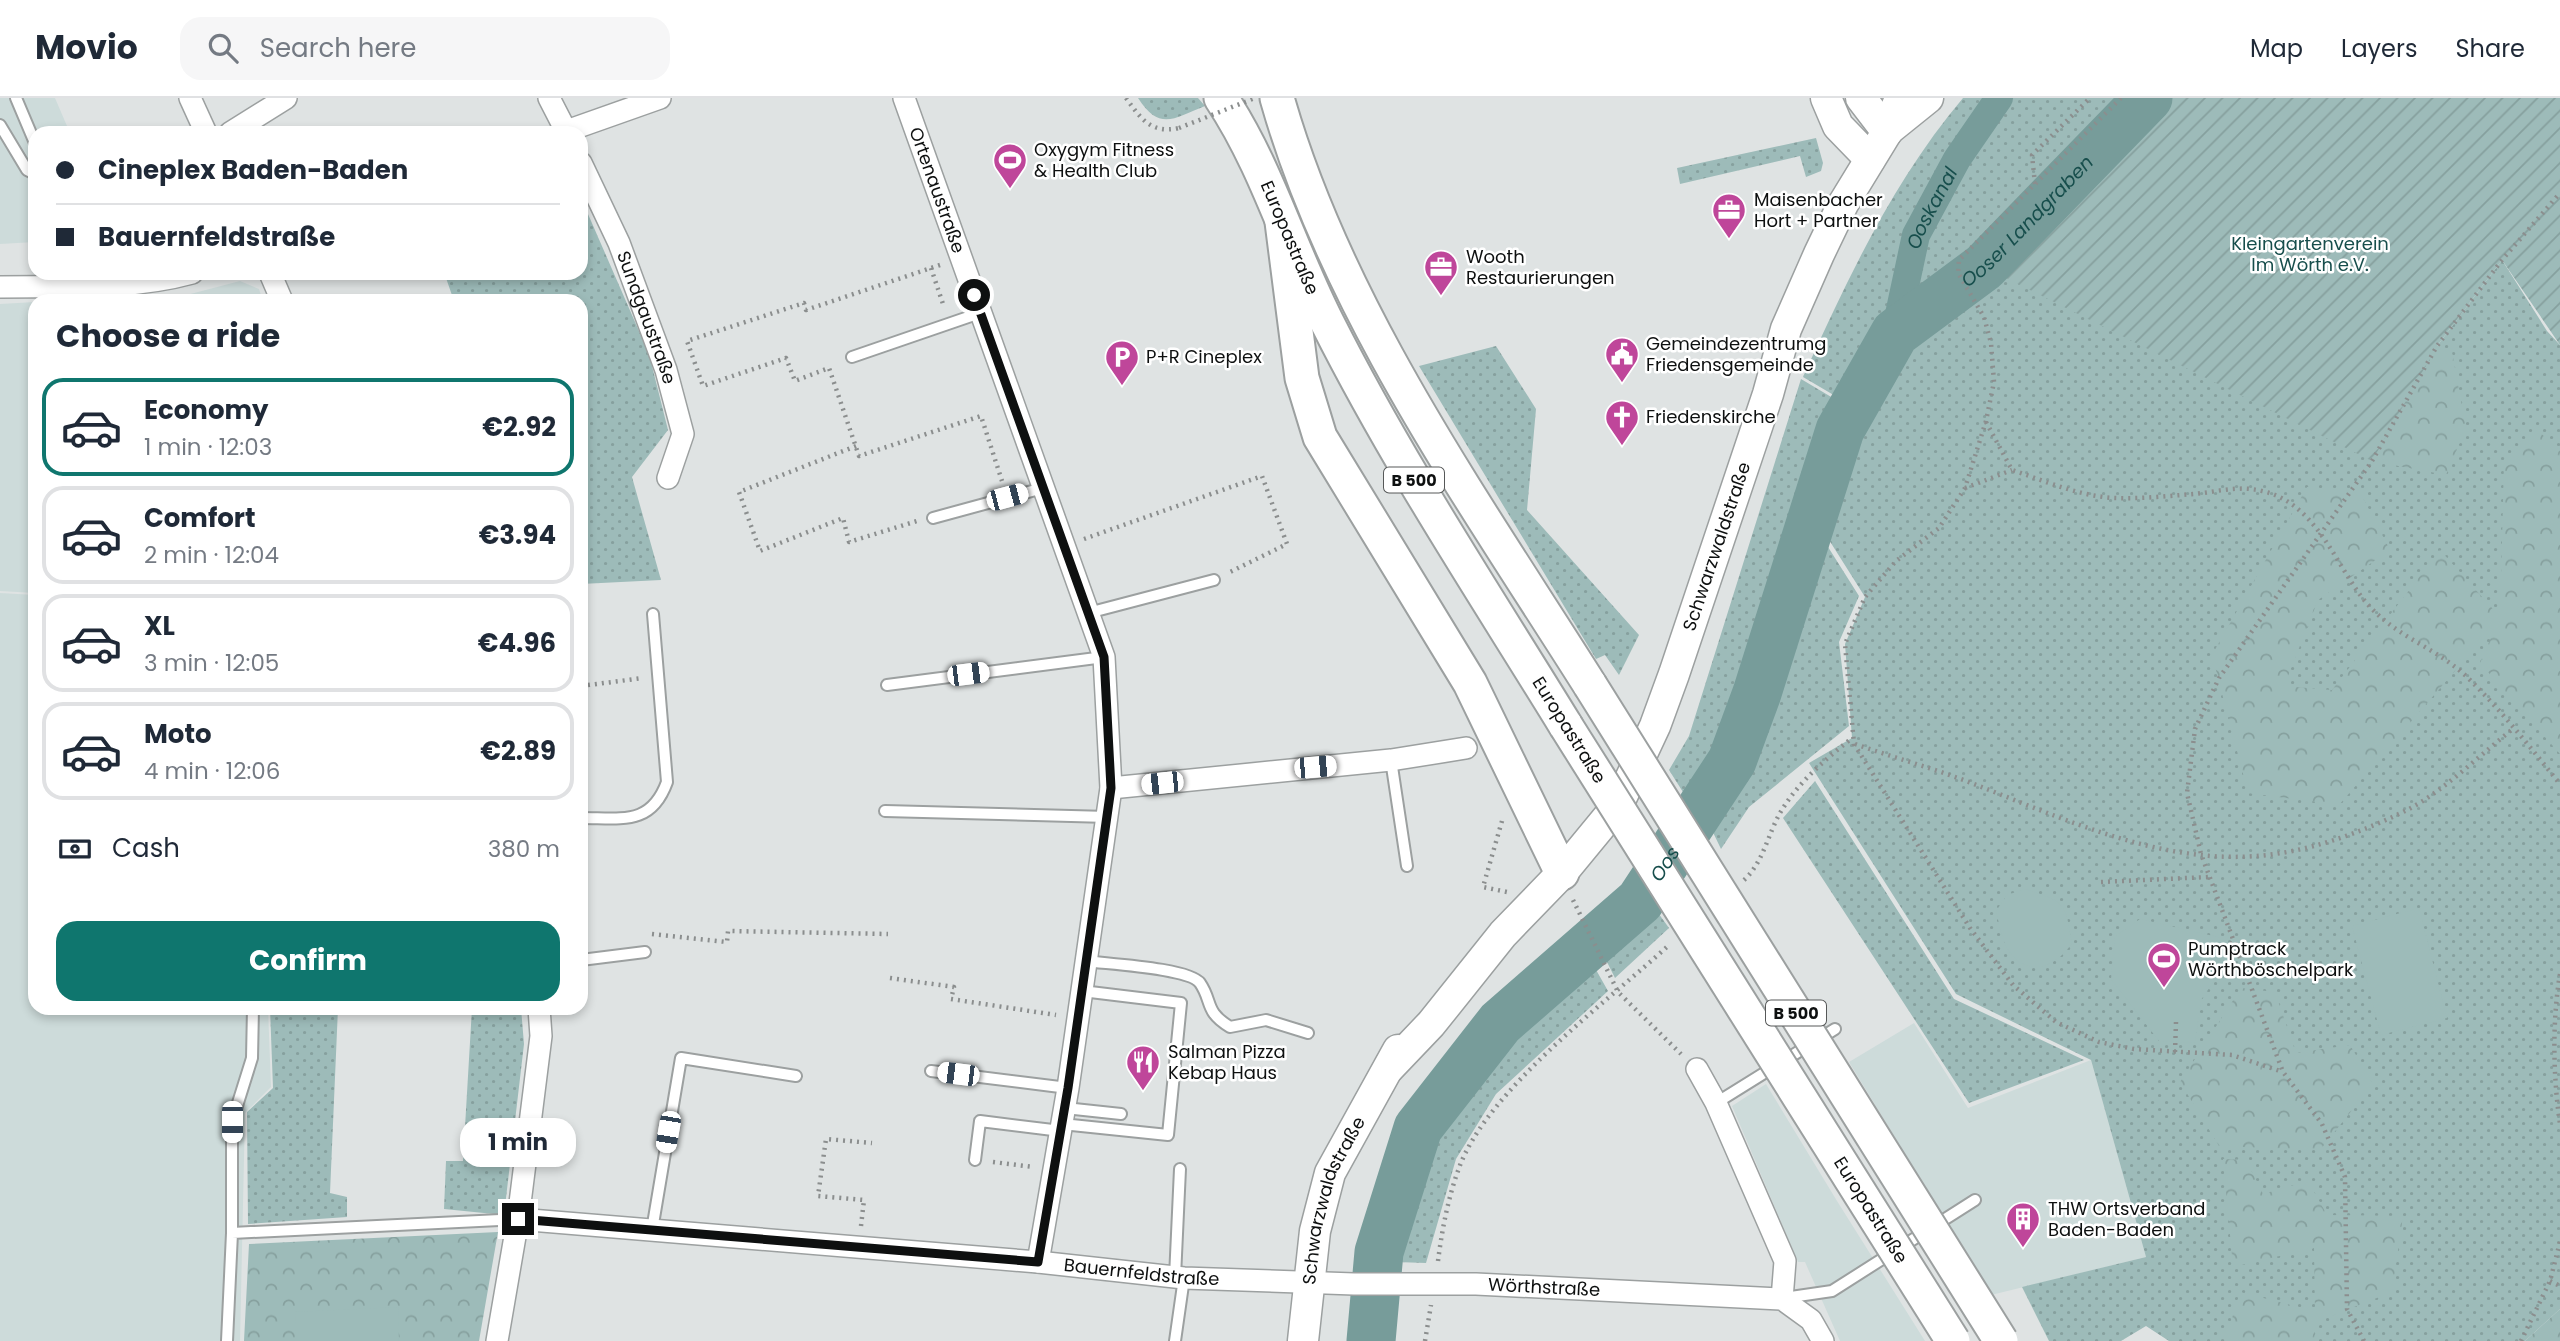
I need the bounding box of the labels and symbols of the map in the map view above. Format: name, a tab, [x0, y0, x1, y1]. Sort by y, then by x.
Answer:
street label: Ortenaustraße	[903, 124, 972, 257]
place label: Oxygym Fitness & Health Club	[1034, 137, 1174, 183]
sports icon: Oxygym Fitness & Health Club	[991, 141, 1029, 190]
water label: Ooser Landgraben	[1955, 149, 2099, 294]
water label: Ooskanal	[1900, 162, 1964, 252]
street label: Europastraße	[1255, 177, 1325, 299]
place label: Maisenbacher Hort + Partner	[1754, 187, 1883, 233]
office icon: Maisenbacher Hort + Partner	[1710, 191, 1748, 240]
park label: Kleingartenverein Im Wörth e.V.	[2231, 231, 2389, 277]
place label: Wooth Restaurierungen	[1466, 244, 1615, 290]
street label: Sundgaustraße	[611, 247, 682, 387]
office icon: Wooth Restaurierungen	[1422, 248, 1460, 297]
route start	[958, 279, 990, 311]
place label: Gemeindezentrumg Friedensgemeinde	[1646, 331, 1827, 377]
public building icon: Gemeindezentrumg Friedensgemeinde	[1603, 335, 1641, 384]
parking icon: P+R Cineplex	[1103, 338, 1141, 387]
place label: P+R Cineplex	[1146, 344, 1262, 369]
church icon: Friedenskirche	[1603, 398, 1641, 447]
place label: Friedenskirche	[1646, 404, 1776, 429]
street label: Schwarzwaldstraße	[1676, 459, 1756, 634]
road number: B 500	[1384, 468, 1444, 492]
car	[984, 481, 1031, 513]
car	[946, 661, 991, 687]
street label: Europastraße	[1527, 672, 1612, 788]
car	[1294, 755, 1337, 779]
car	[1141, 770, 1184, 796]
water label: Oos	[1644, 841, 1686, 887]
place label: Pumptrack Wörthböschelpark	[2188, 936, 2354, 982]
sports icon: Pumptrack Wörthböschelpark	[2145, 940, 2183, 989]
road number: B 500	[1766, 1001, 1826, 1026]
place label: Salman Pizza Kebap Haus	[1168, 1039, 1286, 1085]
restaurant icon: Salman Pizza Kebap Haus	[1124, 1043, 1162, 1092]
car	[936, 1061, 981, 1087]
car	[222, 1101, 243, 1143]
car	[655, 1109, 682, 1155]
street label: Schwarzwaldstraße	[1296, 1112, 1371, 1286]
callout: 1 min	[460, 1118, 576, 1166]
street label: Europastraße	[1828, 1152, 1914, 1268]
place label: THW Ortsverband Baden-Baden	[2048, 1196, 2205, 1242]
building icon: THW Ortsverband Baden-Baden	[2004, 1200, 2042, 1249]
route end	[502, 1203, 534, 1235]
street label: Bauernfeldstraße	[1063, 1252, 1220, 1291]
street label: Wörthstraße	[1488, 1272, 1601, 1302]

